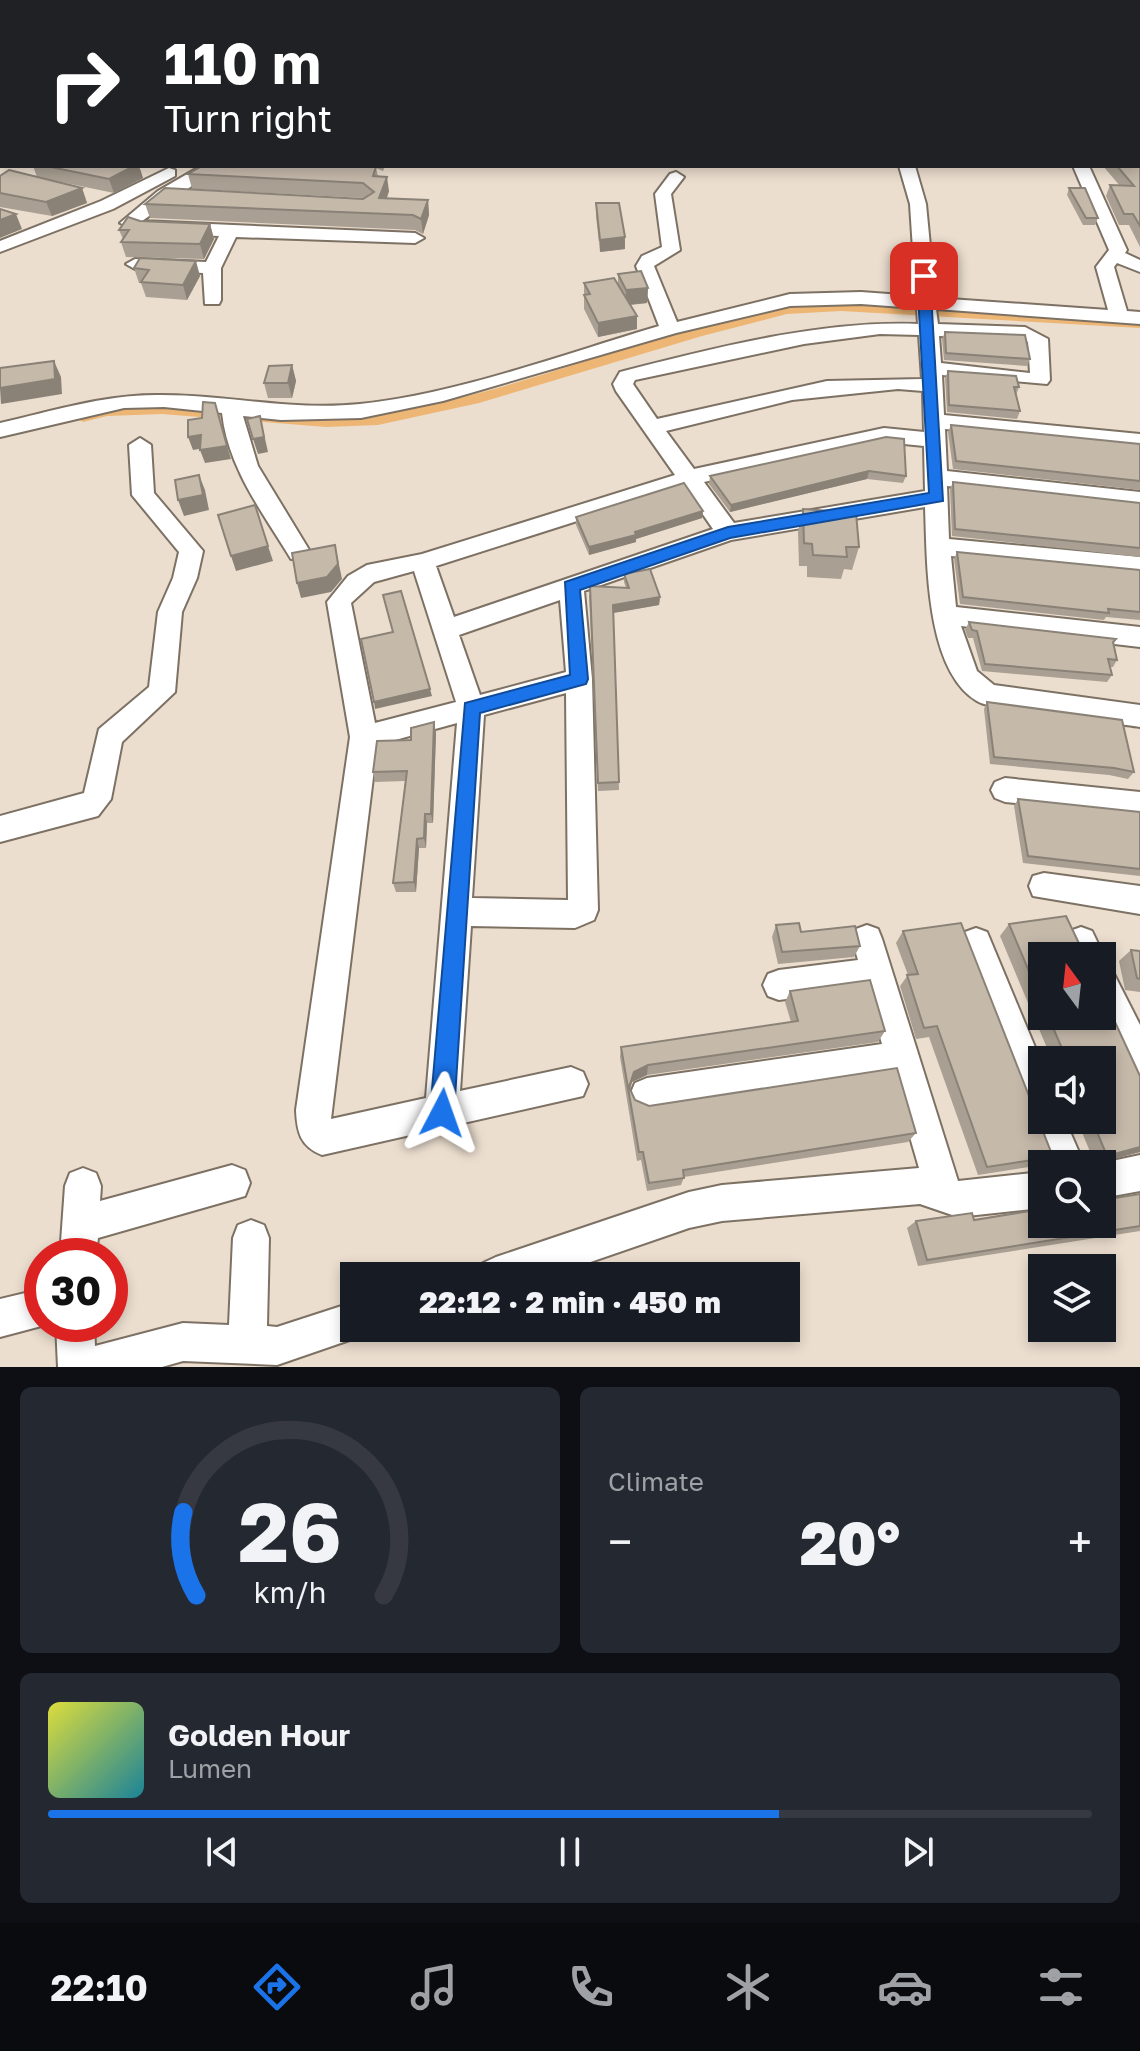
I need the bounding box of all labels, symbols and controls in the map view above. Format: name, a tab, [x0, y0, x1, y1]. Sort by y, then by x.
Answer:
text: 110 m	[164, 29, 321, 96]
icon: right	[32, 32, 136, 136]
text: Turn right	[164, 97, 332, 140]
pin	[890, 242, 958, 310]
icon: arrive	[902, 254, 946, 298]
north arrow	[1028, 942, 1116, 1030]
map controls	[1028, 942, 1116, 1342]
button: sound	[1028, 1046, 1116, 1134]
position arrow	[400, 1071, 484, 1155]
button: search	[1028, 1150, 1116, 1238]
speed limit sign: 30	[24, 1238, 128, 1342]
button: layers	[1028, 1254, 1116, 1342]
text: 22:12 · 2 min · 450 m	[419, 1284, 721, 1320]
text: Climate	[608, 1466, 704, 1497]
text: 26	[238, 1480, 342, 1580]
text: 20°	[800, 1506, 900, 1578]
text: −	[608, 1515, 632, 1568]
text: +	[1068, 1515, 1092, 1568]
text: km/h	[254, 1575, 326, 1609]
text: Golden Hour	[168, 1717, 350, 1753]
text: Lumen	[168, 1753, 252, 1784]
icon: previous	[200, 1830, 244, 1874]
icon: pause	[548, 1830, 592, 1874]
icon: next	[896, 1830, 940, 1874]
icon: directions	[249, 1959, 305, 2015]
icon: music	[406, 1959, 462, 2015]
icon: phone	[563, 1959, 619, 2015]
icon: climate	[720, 1959, 776, 2015]
icon: car	[877, 1959, 933, 2015]
icon: filters	[1033, 1959, 1089, 2015]
text: 22:10	[50, 1966, 148, 2009]

